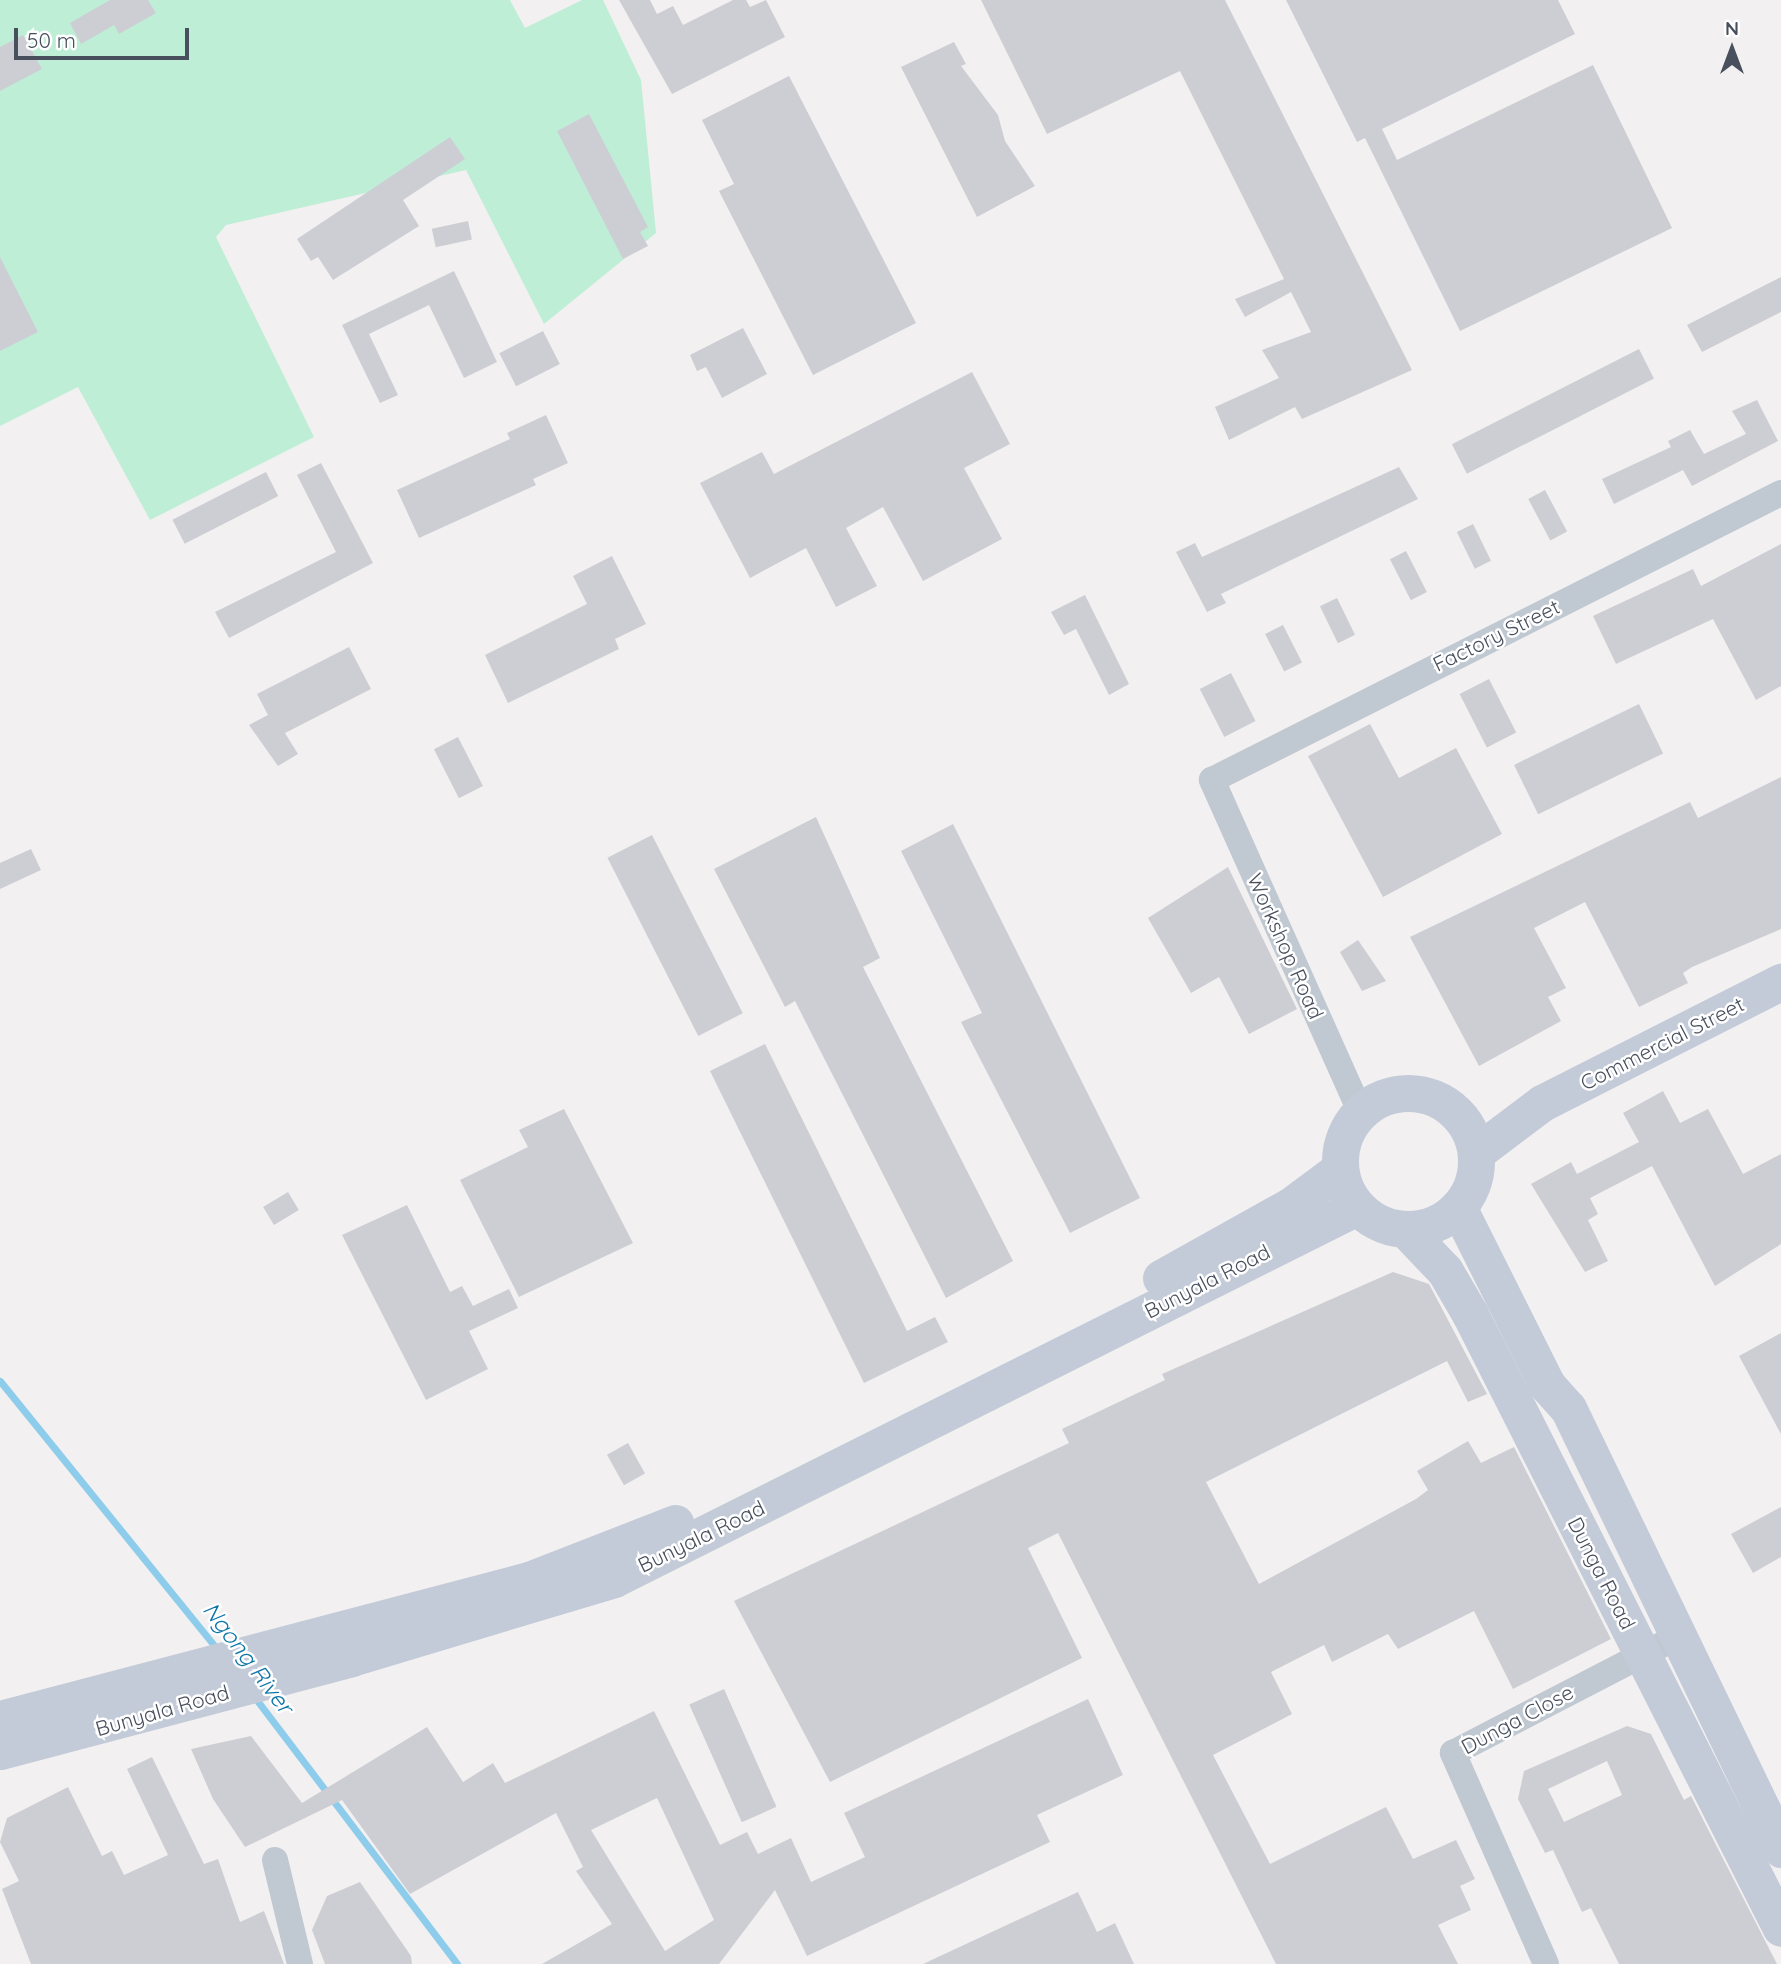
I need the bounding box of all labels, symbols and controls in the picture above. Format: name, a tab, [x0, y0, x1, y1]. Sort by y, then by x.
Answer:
scale bar	[18, 14, 192, 58]
north arrow	[1697, 14, 1767, 84]
text: N	[1725, 16, 1739, 40]
text: 50 m	[27, 27, 76, 53]
street label: Factory Street	[1429, 593, 1563, 677]
street label: Workshop Road	[1243, 869, 1329, 1023]
street label: Commercial Street	[1576, 991, 1748, 1095]
street label: Bunyala Road	[1140, 1239, 1274, 1323]
street label: Bunyala Road	[634, 1494, 768, 1578]
street label: Dunga Road	[1563, 1513, 1641, 1633]
water label: Ngong River	[197, 1597, 299, 1719]
street label: Bunyala Road	[92, 1679, 232, 1741]
street label: Dunga Close	[1457, 1679, 1577, 1759]

